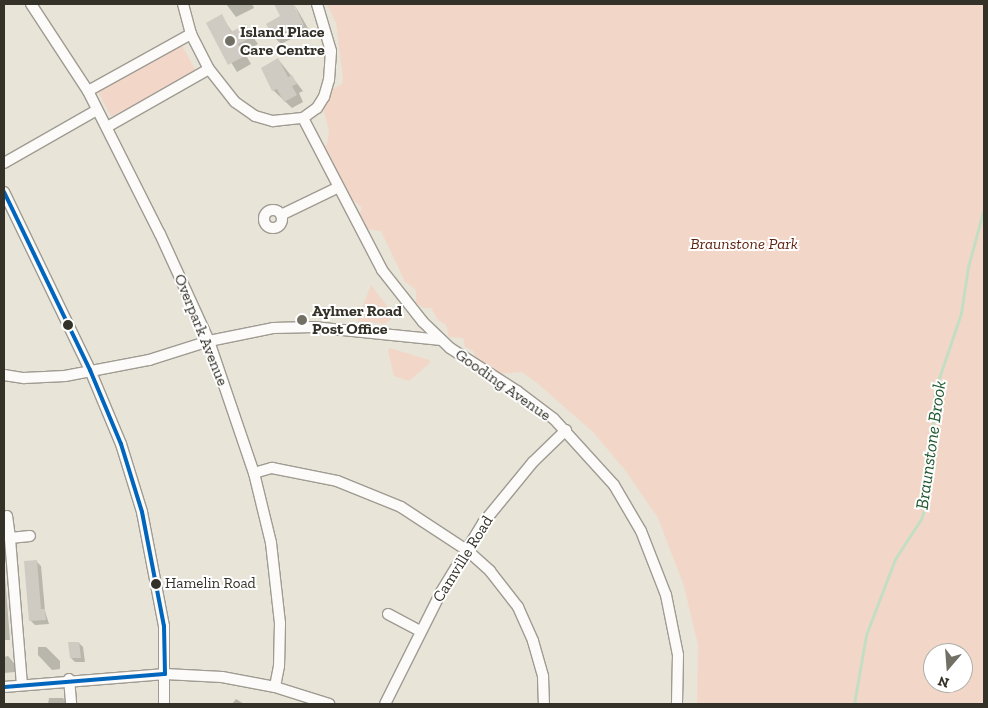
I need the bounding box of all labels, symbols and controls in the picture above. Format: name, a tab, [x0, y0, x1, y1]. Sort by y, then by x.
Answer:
place label: Island Place Care Centre	[240, 22, 325, 60]
marker: Island Place Care Centre	[224, 35, 236, 47]
park label: Braunstone Park	[690, 234, 798, 254]
street label: Overpark Avenue	[170, 271, 232, 389]
place label: Aylmer Road Post Office	[312, 301, 402, 339]
marker: Aylmer Road Post Office	[296, 314, 308, 326]
unlabelled marker	[63, 320, 73, 330]
street label: Gooding Avenue	[451, 345, 555, 425]
water label: Braunstone Brook	[911, 379, 951, 511]
street label: Camville Road	[429, 512, 497, 606]
place label: Hamelin Road	[165, 575, 256, 593]
marker: Hamelin Road	[151, 579, 161, 589]
north arrow	[923, 643, 973, 693]
text: N	[936, 672, 951, 692]

